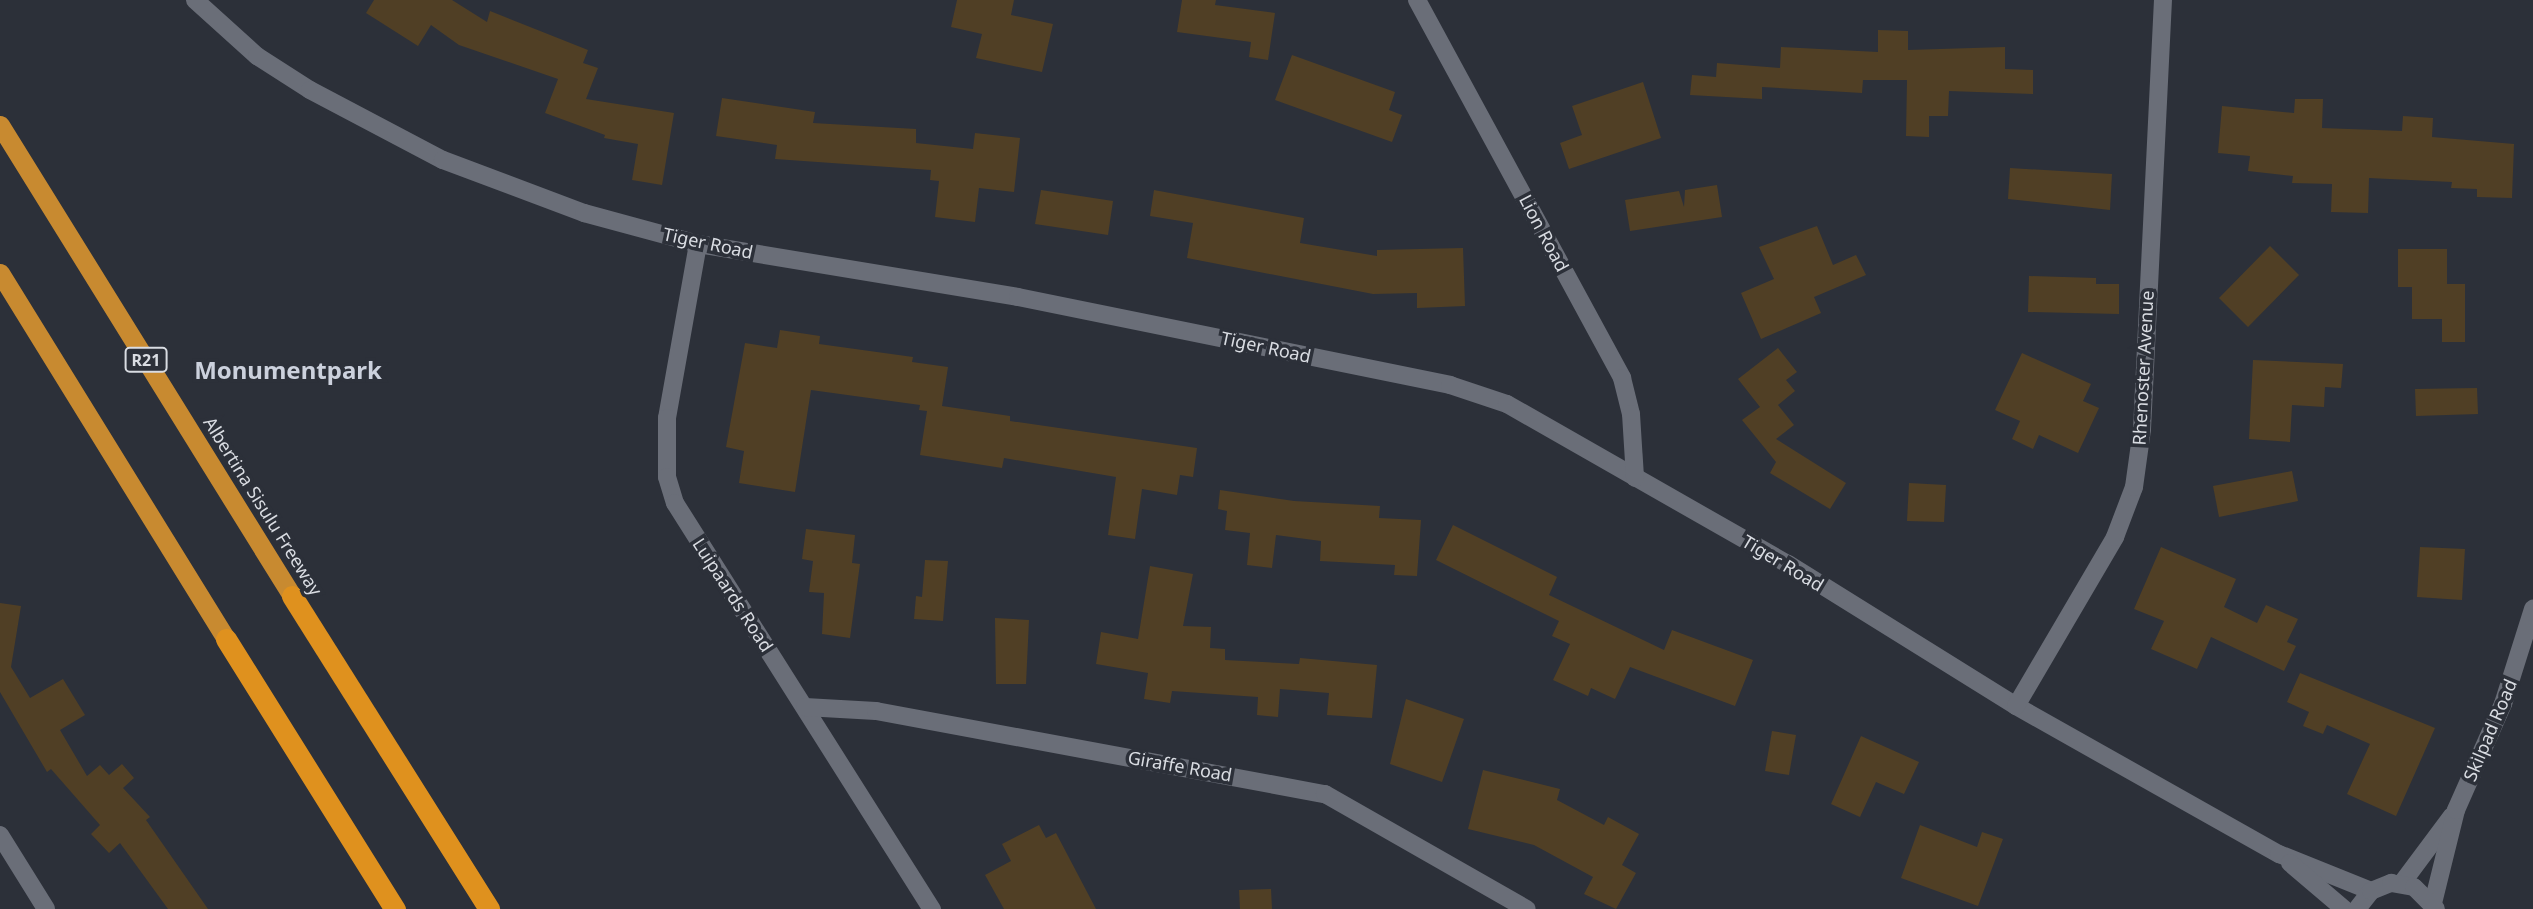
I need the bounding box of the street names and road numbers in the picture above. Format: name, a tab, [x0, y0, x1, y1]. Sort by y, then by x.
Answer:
street label: Lion Road	[1515, 191, 1573, 275]
street label: Tiger Road	[661, 223, 755, 263]
street label: Rhenoster Avenue	[2128, 290, 2158, 446]
street label: Tiger Road	[1219, 327, 1313, 367]
road number: R21	[123, 348, 169, 372]
street label: Albertina Sisulu Freeway	[199, 413, 327, 599]
street label: Tiger Road	[1738, 530, 1828, 596]
street label: Luipaards Road	[688, 534, 778, 656]
street label: Skilpad Road	[2459, 676, 2521, 784]
street label: Giraffe Road	[1126, 746, 1234, 786]

